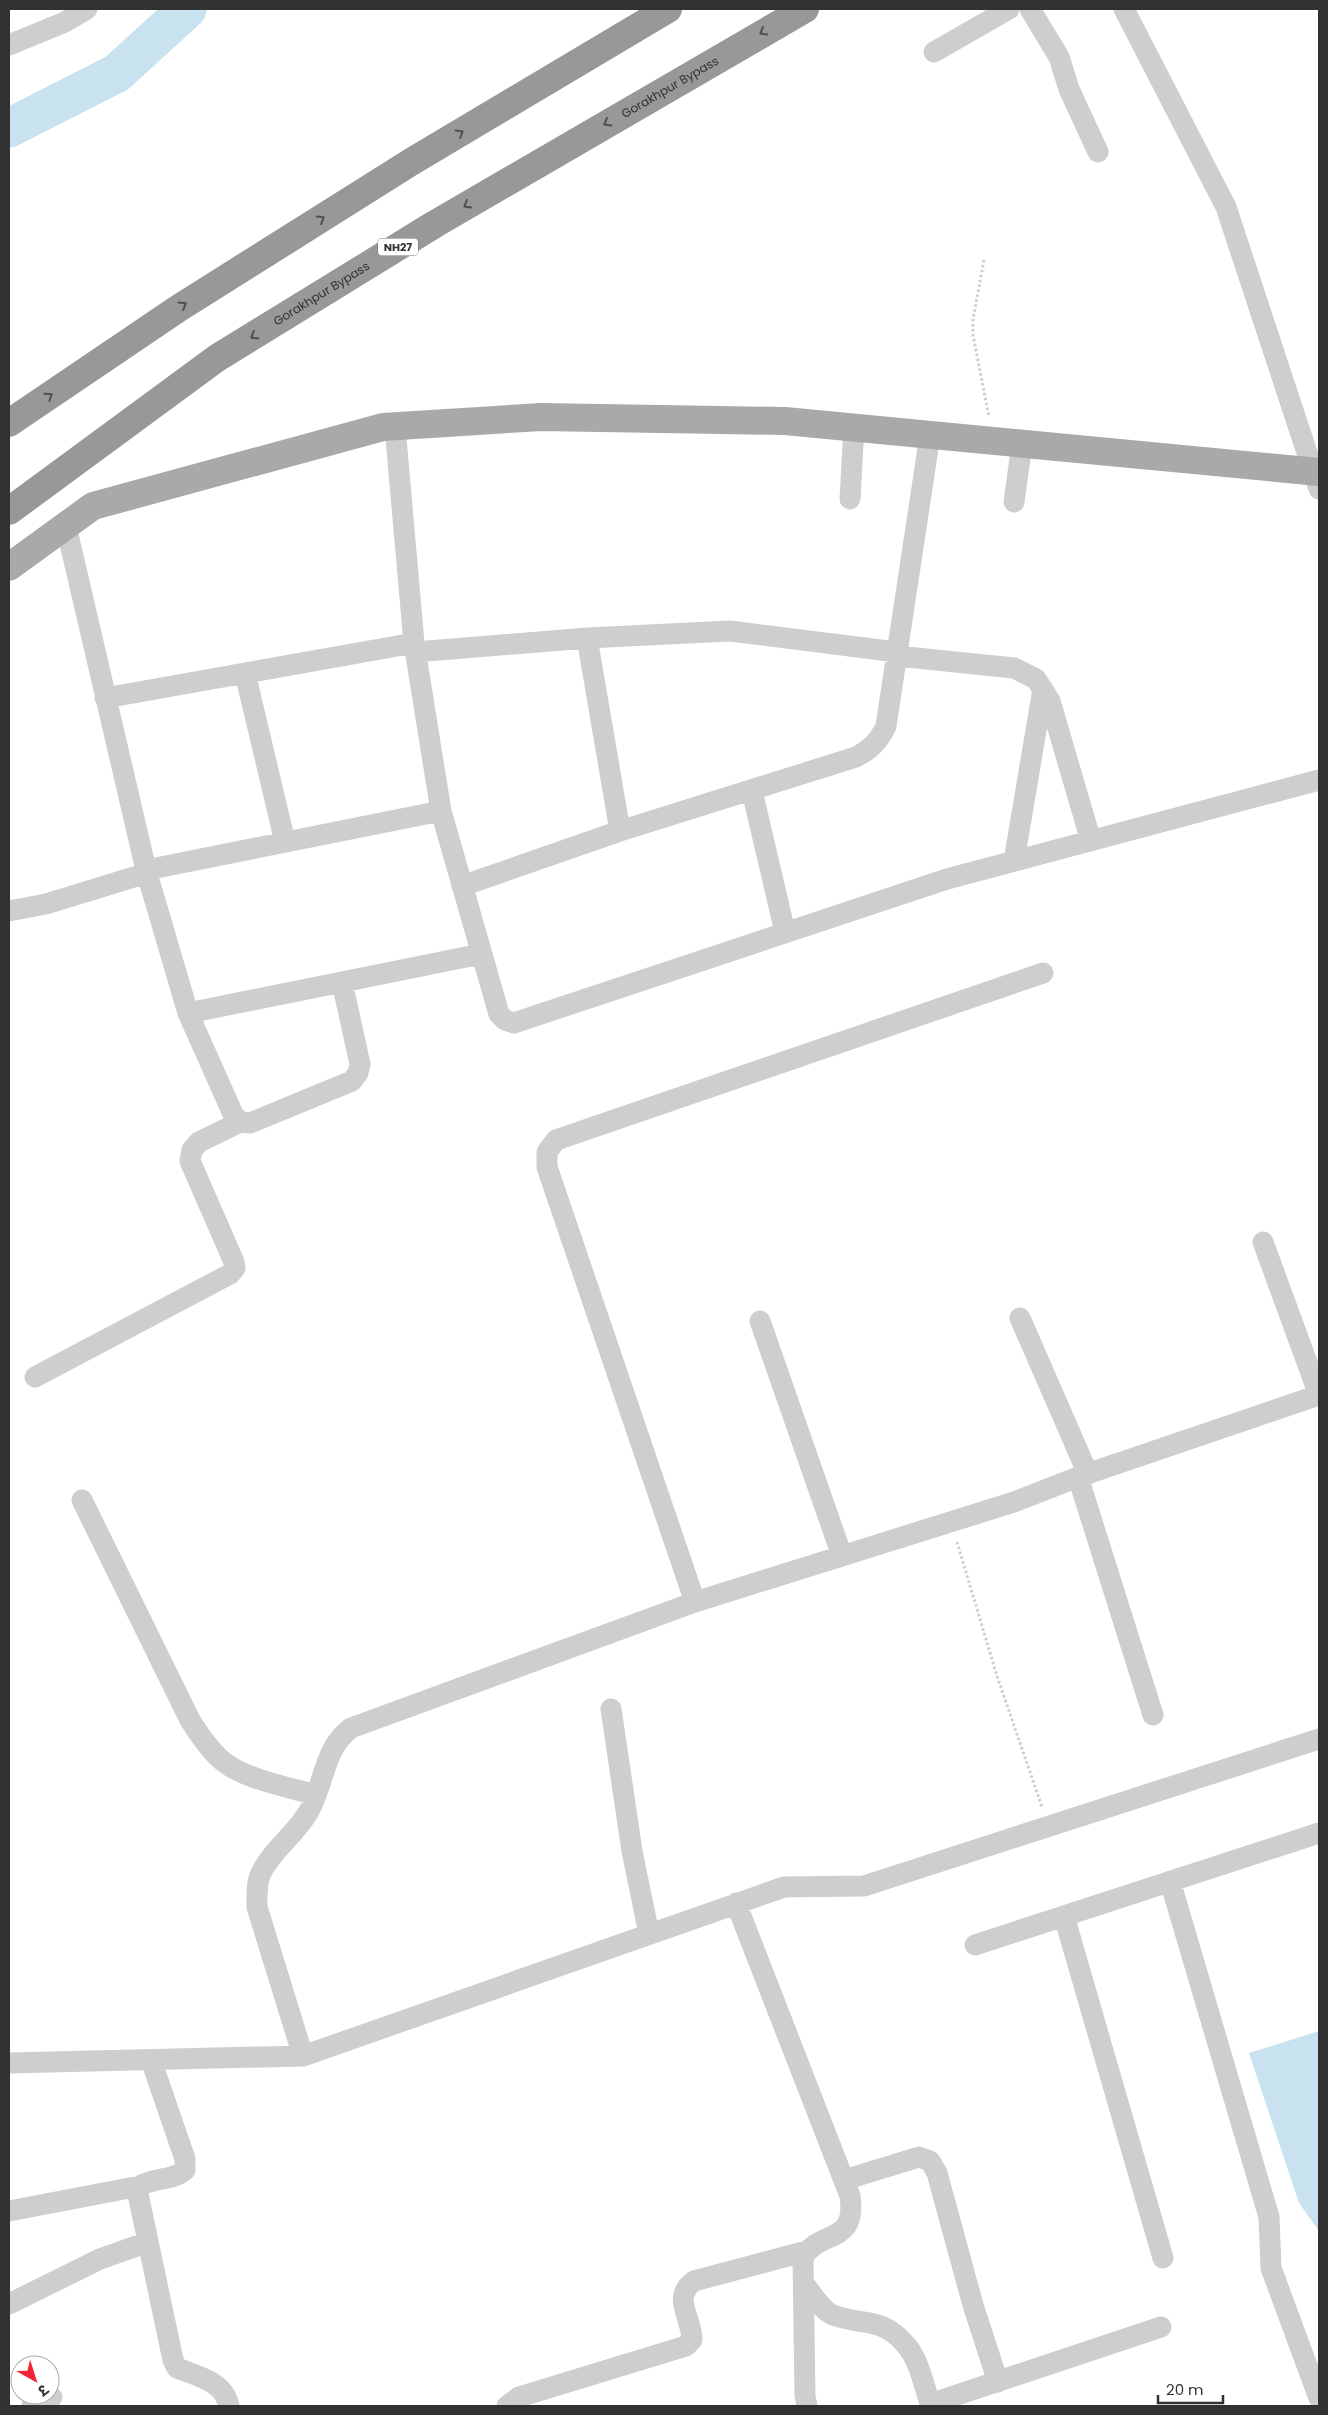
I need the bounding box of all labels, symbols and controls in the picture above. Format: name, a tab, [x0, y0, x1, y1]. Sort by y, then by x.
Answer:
one-way arrow	[759, 26, 768, 36]
street label: Gorakhpur Bypass	[618, 52, 722, 122]
one-way arrow	[604, 117, 613, 127]
one-way arrow	[454, 130, 463, 140]
one-way arrow	[464, 199, 473, 209]
one-way arrow	[316, 215, 325, 225]
road number: NH27	[378, 238, 418, 256]
street label: Gorakhpur Bypass	[270, 257, 373, 329]
one-way arrow	[178, 301, 187, 311]
one-way arrow	[250, 329, 259, 339]
one-way arrow	[43, 393, 53, 402]
north arrow	[10, 2355, 60, 2405]
scale bar	[1158, 2372, 1223, 2404]
text: उ	[33, 2379, 53, 2401]
text: 20 m	[1166, 2379, 1204, 2400]

